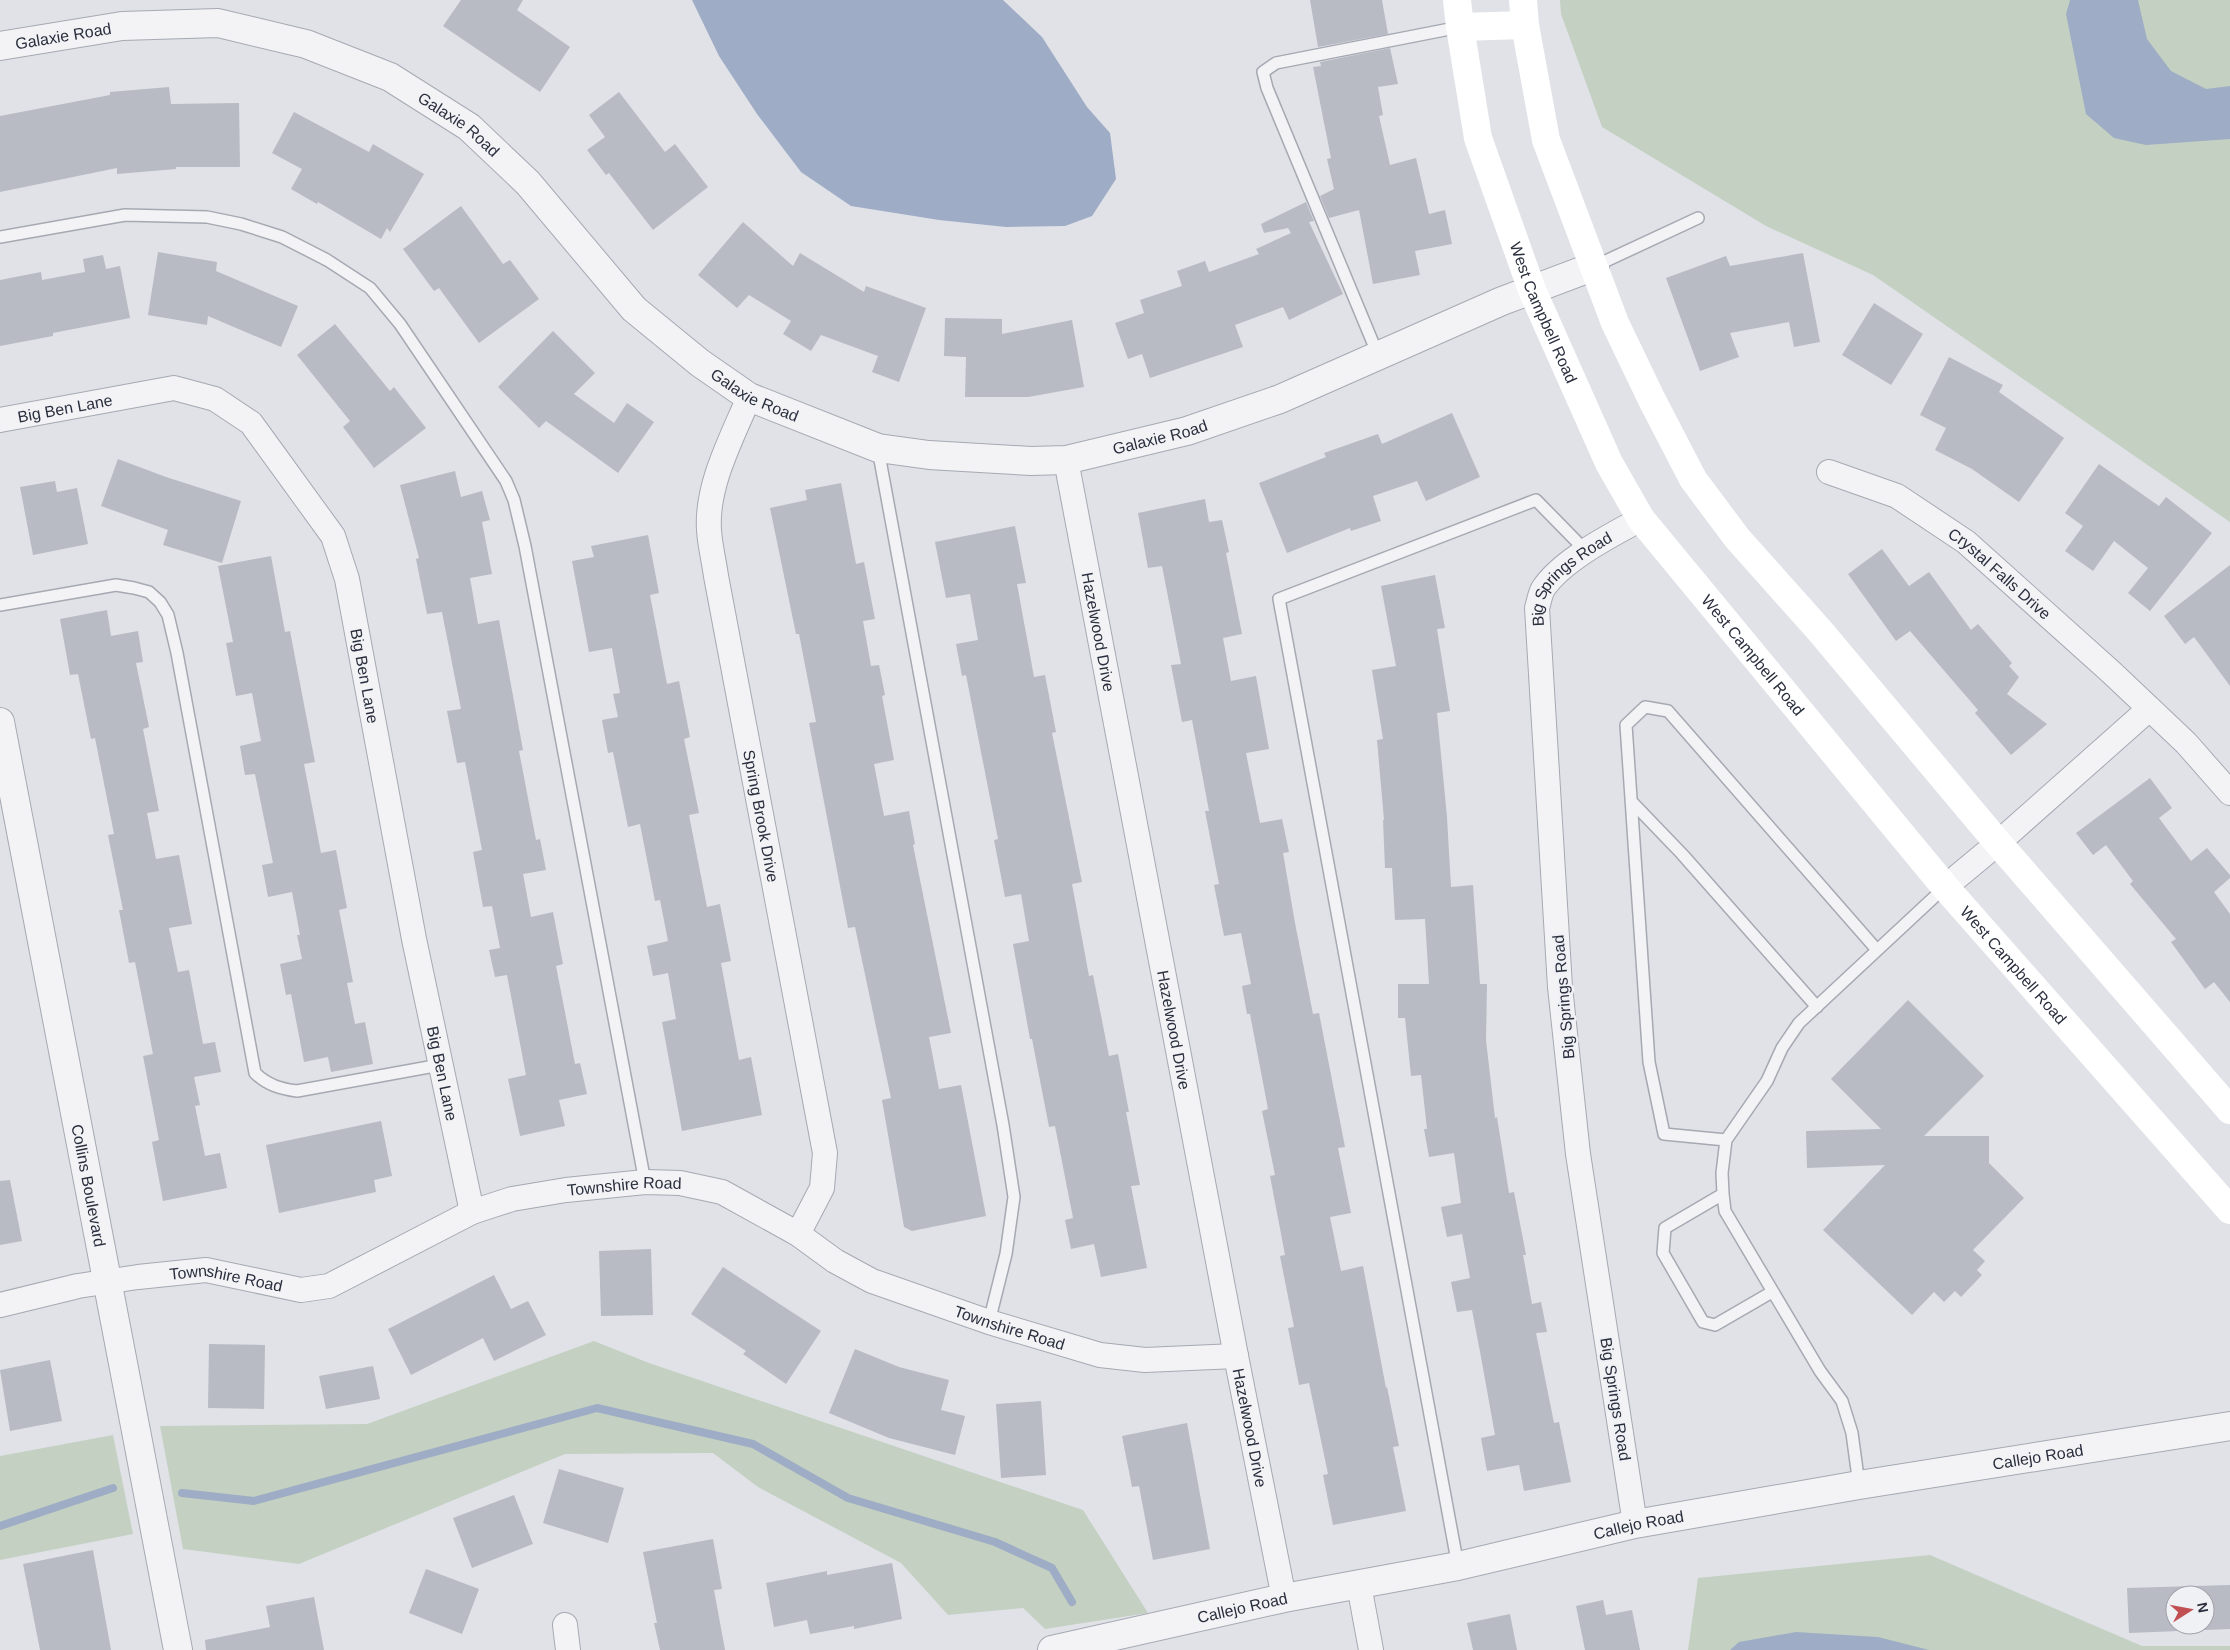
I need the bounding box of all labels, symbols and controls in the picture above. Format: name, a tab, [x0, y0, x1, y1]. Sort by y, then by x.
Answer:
street label: Galaxie Road	[14, 20, 112, 52]
street label: Galaxie Road	[415, 89, 503, 160]
street label: West Campbell Road	[1507, 240, 1580, 386]
street label: Galaxie Road	[707, 365, 801, 425]
street label: Big Ben Lane	[16, 391, 114, 426]
street label: Galaxie Road	[1111, 417, 1210, 457]
street label: Crystal Falls Drive	[1945, 525, 2054, 623]
street label: Big Springs Road	[1528, 529, 1615, 627]
street label: Hazelwood Drive	[1078, 571, 1118, 693]
street label: West Campbell Road	[1698, 592, 1807, 719]
street label: Big Ben Lane	[347, 627, 382, 725]
street label: Spring Brook Drive	[740, 749, 782, 884]
street label: West Campbell Road	[1957, 903, 2070, 1027]
street label: Big Springs Road	[1550, 934, 1577, 1060]
street label: Hazelwood Drive	[1154, 969, 1193, 1091]
street label: Big Ben Lane	[424, 1025, 460, 1122]
street label: Collins Boulevard	[68, 1123, 109, 1248]
street label: Townshire Road	[566, 1174, 682, 1199]
street label: Townshire Road	[169, 1262, 284, 1295]
street label: Townshire Road	[952, 1303, 1067, 1353]
street label: Big Springs Road	[1597, 1336, 1634, 1462]
street label: Hazelwood Drive	[1230, 1367, 1270, 1489]
street label: Callejo Road	[1991, 1441, 2084, 1473]
street label: Callejo Road	[1592, 1508, 1685, 1543]
north arrow	[2165, 1585, 2215, 1635]
street label: Callejo Road	[1196, 1590, 1289, 1626]
text: N	[2194, 1601, 2212, 1614]

